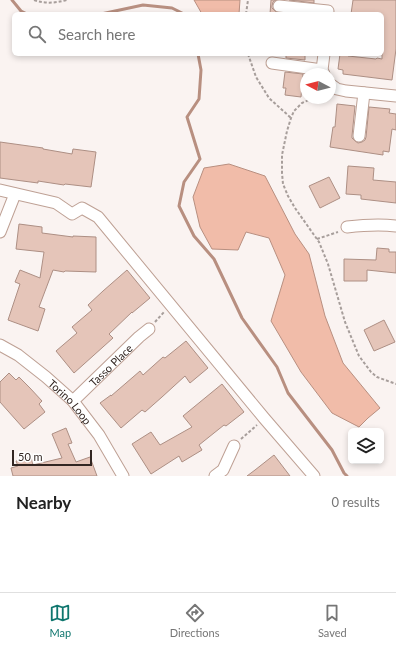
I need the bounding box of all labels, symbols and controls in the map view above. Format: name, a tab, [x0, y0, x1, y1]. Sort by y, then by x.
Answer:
search box	[12, 12, 384, 56]
icon: search	[26, 23, 48, 45]
text: Search here	[58, 25, 135, 43]
north arrow	[300, 68, 336, 104]
street label: Tasso Place	[86, 341, 135, 389]
street label: Torino Loop	[46, 376, 95, 427]
map controls	[348, 428, 384, 464]
button: layers	[348, 428, 384, 464]
scale bar	[12, 448, 92, 467]
text: 50 m	[18, 450, 43, 463]
text: Nearby	[16, 492, 71, 513]
text: 0 results	[332, 494, 380, 510]
tab: Map	[49, 602, 71, 639]
tab: Directions	[170, 602, 219, 639]
tab: Saved	[318, 602, 347, 639]

